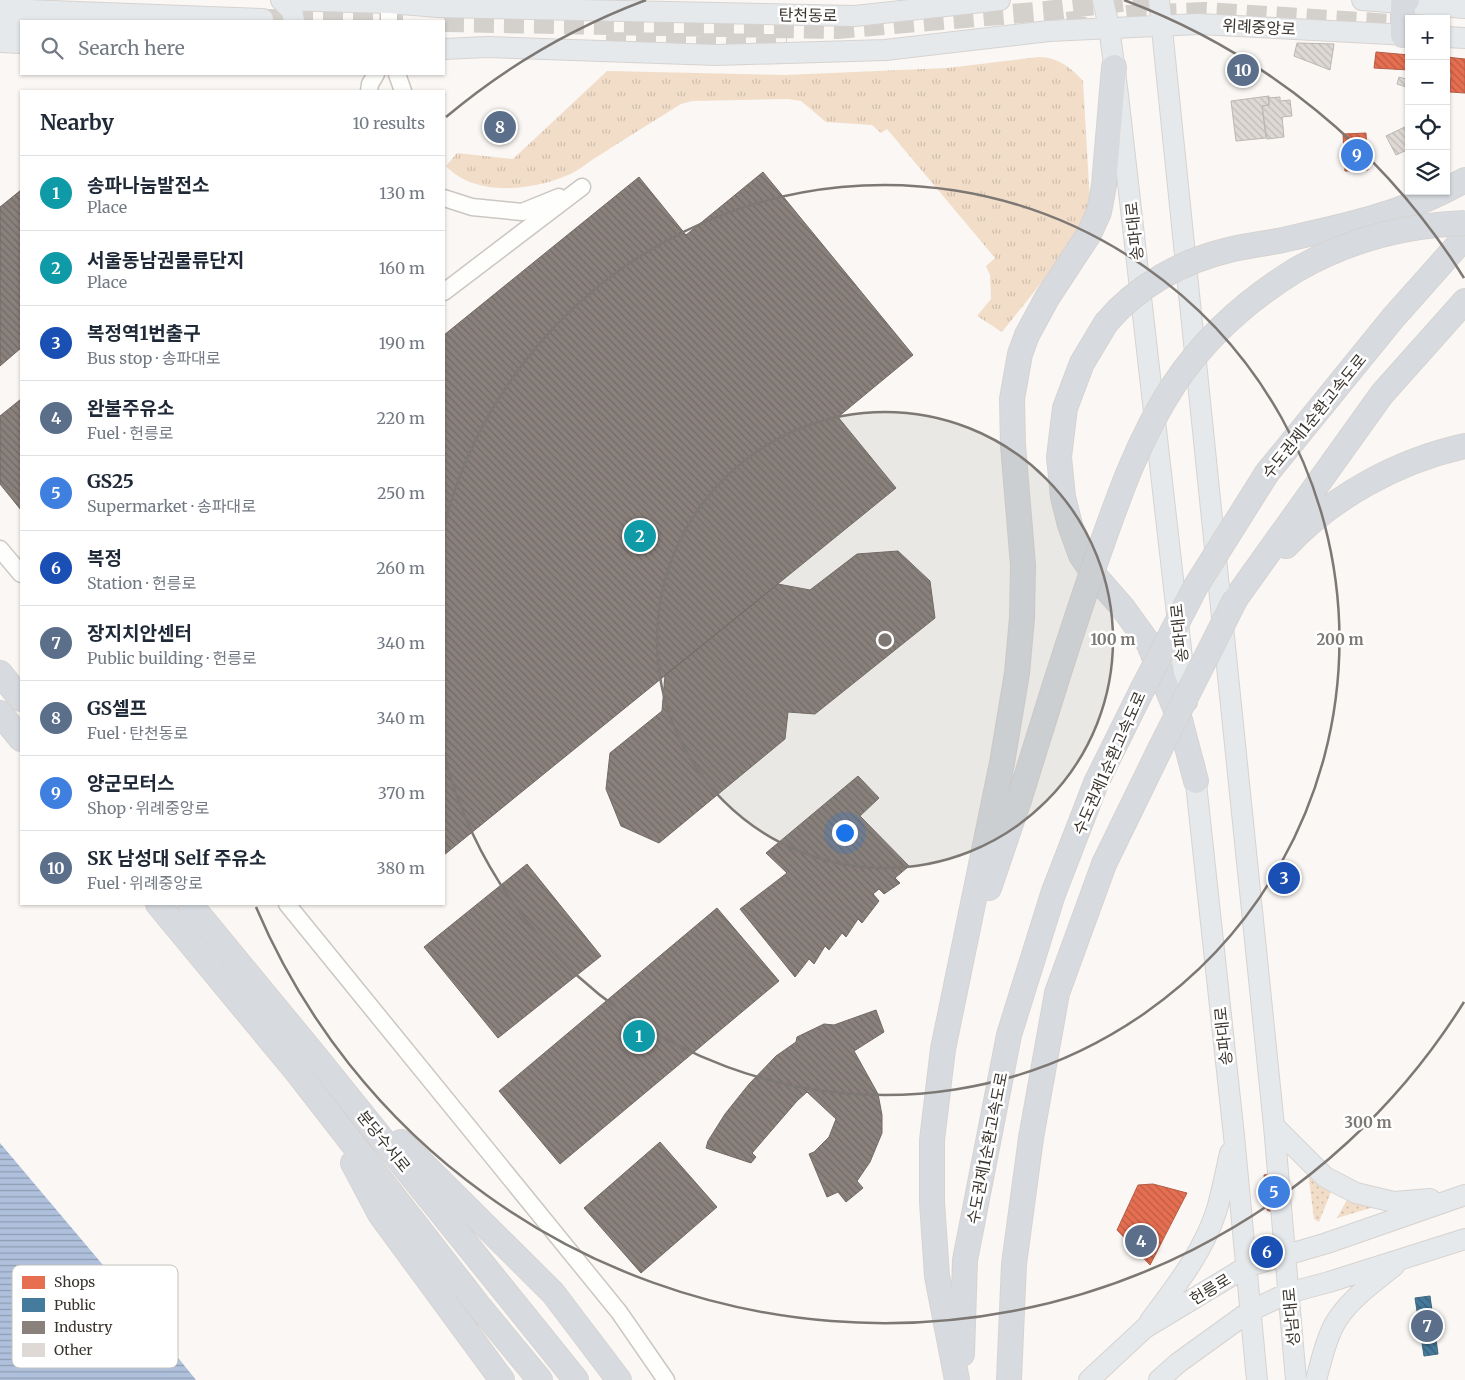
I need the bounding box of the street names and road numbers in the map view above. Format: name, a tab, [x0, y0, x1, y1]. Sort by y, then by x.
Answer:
street label: 탄천동로	[778, 4, 838, 26]
street label: 위례중앙로	[1222, 15, 1297, 39]
street label: 송파대로	[1121, 200, 1147, 261]
street label: 수도권제1순환고속도로	[1258, 349, 1371, 482]
street label: 송파대로	[1166, 602, 1192, 663]
street label: 수도권제1순환고속도로	[1068, 688, 1150, 838]
street label: 송파대로	[1210, 1005, 1236, 1066]
street label: 수도권제1순환고속도로	[962, 1070, 1012, 1226]
street label: 분당수서로	[353, 1106, 415, 1176]
street label: 헌릉로	[1186, 1269, 1234, 1309]
street label: 성남대로	[1278, 1287, 1304, 1347]

